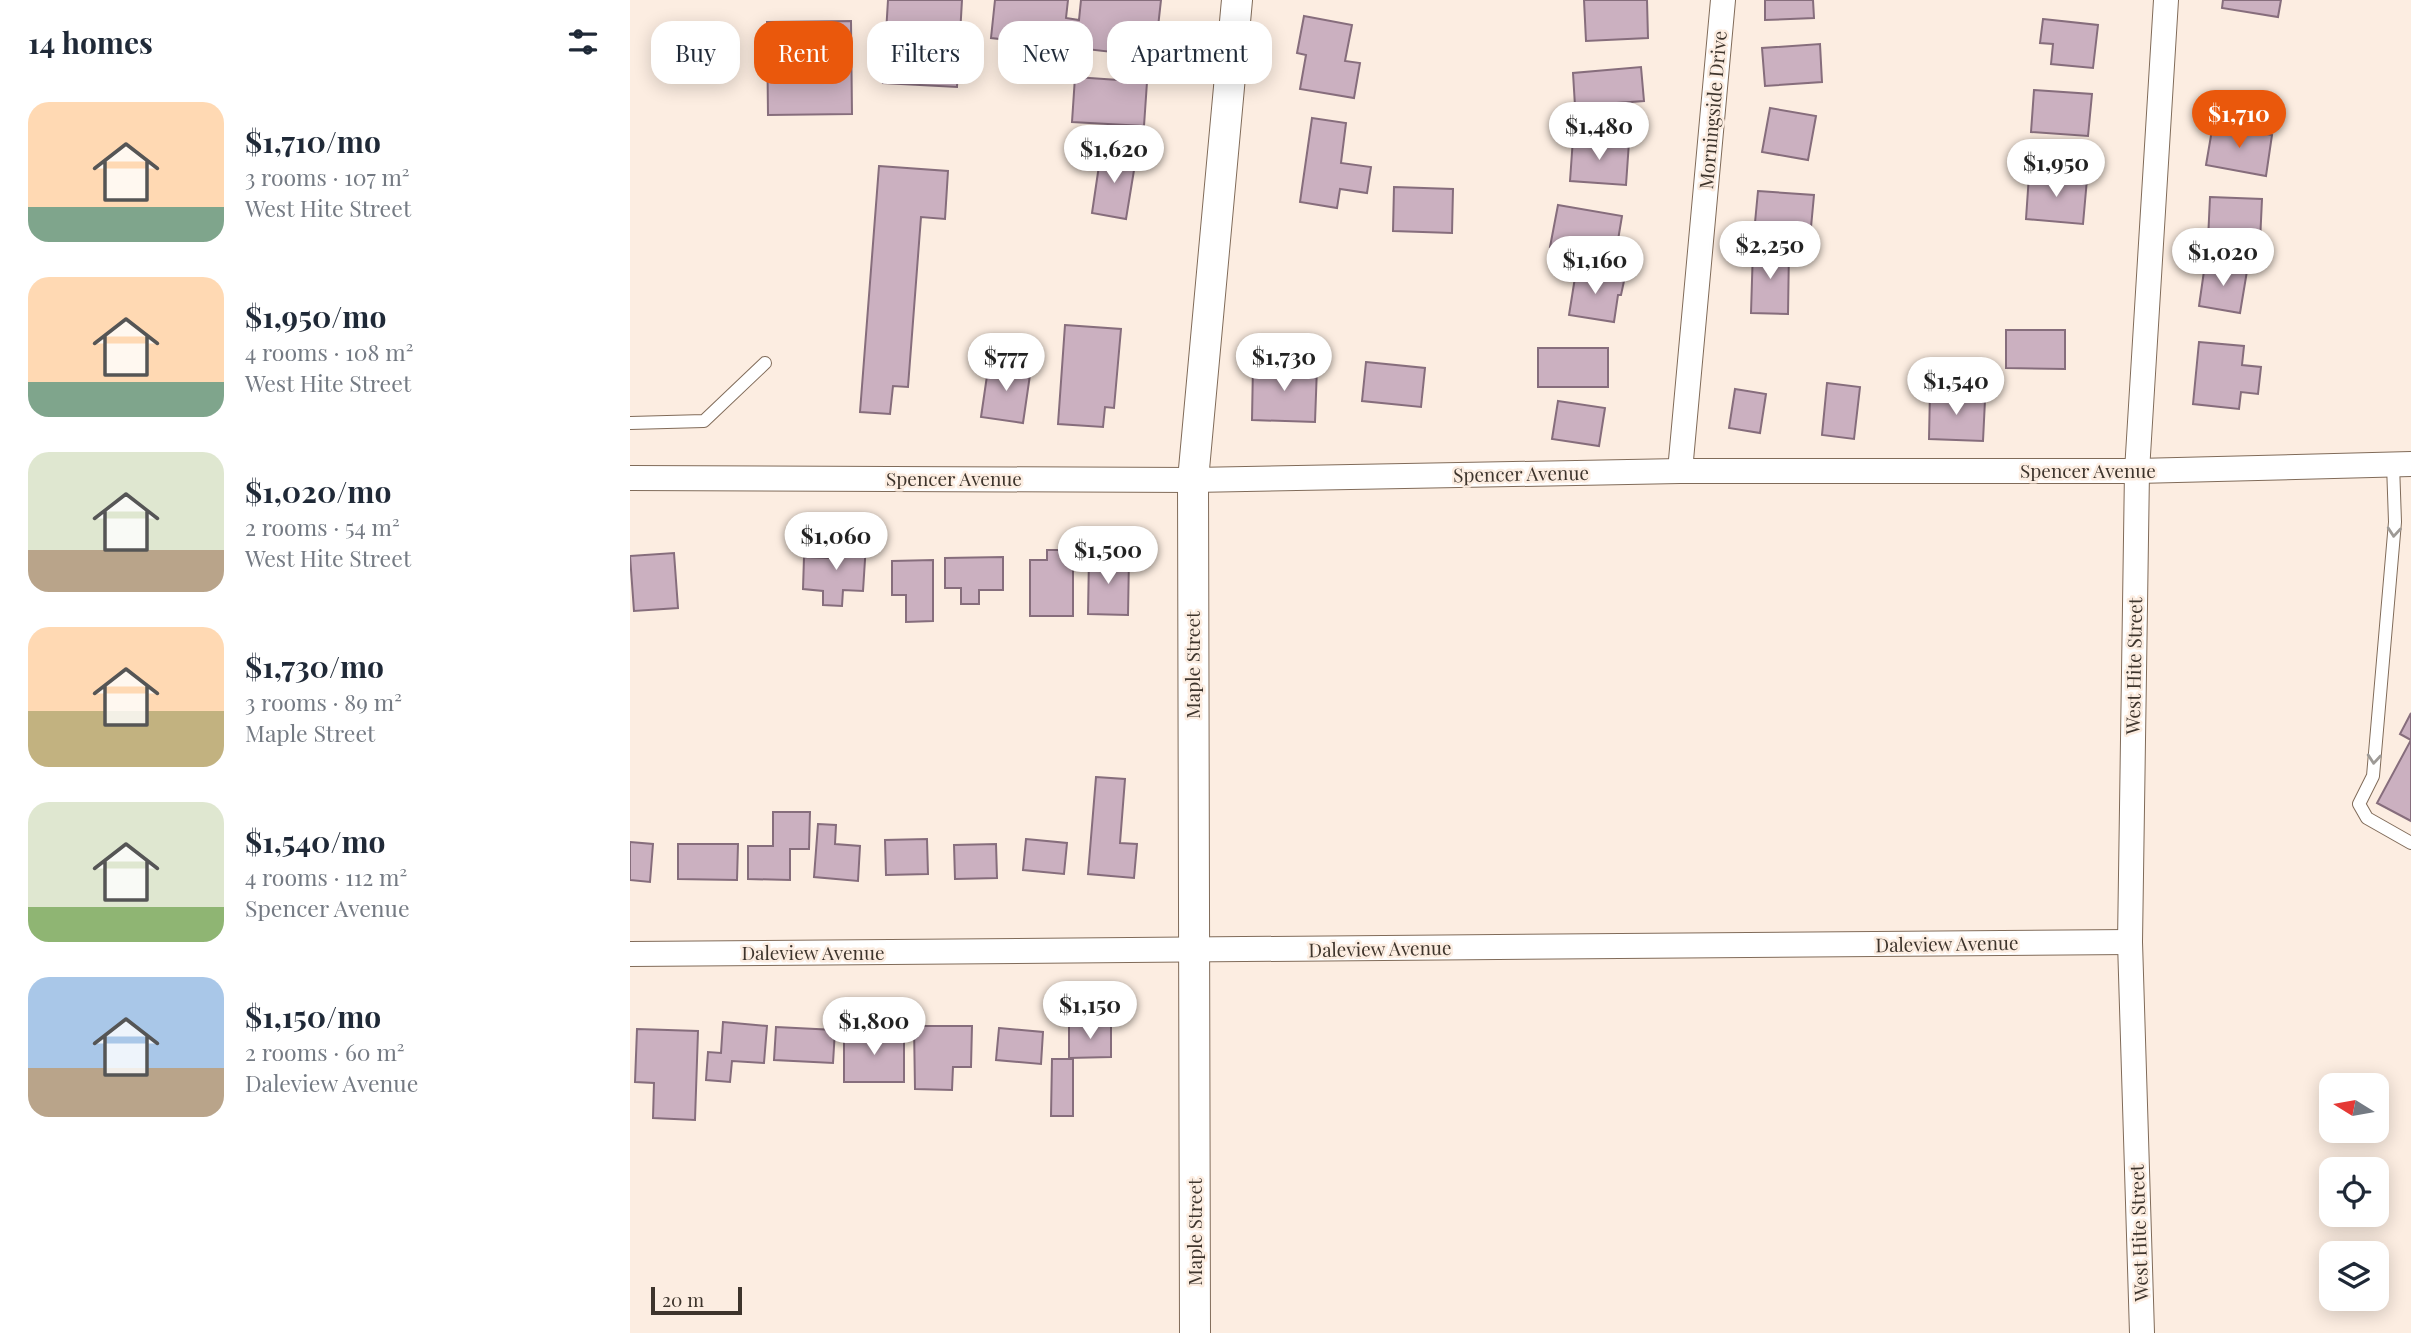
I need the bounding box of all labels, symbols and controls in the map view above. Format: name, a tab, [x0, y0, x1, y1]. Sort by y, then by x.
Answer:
chip: Buy	[651, 21, 740, 84]
chip: Rent	[754, 21, 853, 84]
chip: Filters	[867, 21, 984, 84]
chip: New	[998, 21, 1093, 84]
chip: Apartment	[1107, 21, 1272, 84]
text: 14 homes	[28, 22, 153, 62]
icon: filters	[564, 23, 602, 61]
street label: Morningside Drive	[1692, 30, 1732, 190]
pin: $1,710	[2182, 90, 2296, 150]
text: $1,710	[2208, 97, 2270, 128]
pin: $1,480	[1542, 102, 1656, 162]
text: $1,480	[1565, 109, 1633, 140]
text: $1,710/mo	[245, 121, 381, 161]
pin: $1,620	[1057, 125, 1171, 185]
icon: home	[84, 130, 168, 214]
text: $1,620	[1080, 132, 1148, 163]
pin: $1,950	[1999, 140, 2113, 199]
text: $1,950	[2023, 146, 2089, 177]
text: 3 rooms · 107 m²	[245, 161, 410, 192]
text: West Hite Street	[245, 192, 411, 223]
pin: $2,250	[1713, 222, 1827, 281]
text: $2,250	[1736, 228, 1804, 259]
pin: $1,020	[2166, 229, 2280, 288]
text: $1,020	[2188, 235, 2258, 266]
pin: $1,160	[1538, 236, 1652, 296]
text: $1,160	[1563, 243, 1627, 274]
text: $1,950/mo	[245, 296, 386, 336]
icon: home	[84, 305, 168, 389]
pin: $777	[965, 334, 1047, 393]
pin: $1,730	[1227, 334, 1341, 393]
text: 4 rooms · 108 m²	[245, 336, 414, 367]
text: $777	[984, 340, 1028, 371]
text: $1,730	[1252, 340, 1316, 371]
pin: $1,540	[1899, 358, 2013, 417]
text: $1,540	[1923, 364, 1989, 395]
text: West Hite Street	[245, 367, 411, 398]
street label: Spencer Avenue	[2020, 457, 2156, 483]
street label: Spencer Avenue	[1453, 459, 1589, 487]
street label: Spencer Avenue	[886, 465, 1022, 491]
text: $1,020/mo	[245, 471, 391, 511]
icon: home	[84, 480, 168, 564]
text: 2 rooms · 54 m²	[245, 511, 400, 542]
pin: $1,060	[779, 512, 893, 572]
text: $1,060	[801, 519, 871, 550]
pin: $1,500	[1051, 526, 1165, 586]
one-way arrow	[2387, 527, 2402, 538]
text: $1,500	[1074, 533, 1142, 564]
text: West Hite Street	[245, 542, 411, 573]
street label: West Hite Street	[2119, 597, 2147, 736]
street label: Maple Street	[1179, 611, 1205, 719]
text: $1,730/mo	[245, 646, 384, 686]
icon: home	[84, 655, 168, 739]
text: 3 rooms · 89 m²	[245, 686, 402, 717]
text: Maple Street	[245, 717, 375, 748]
one-way arrow	[2367, 754, 2382, 765]
text: $1,540/mo	[245, 821, 386, 861]
icon: home	[84, 830, 168, 914]
text: 4 rooms · 112 m²	[245, 861, 407, 892]
text: Spencer Avenue	[245, 892, 410, 923]
street label: Daleview Avenue	[1875, 929, 2019, 957]
street label: Daleview Avenue	[1308, 934, 1452, 962]
street label: Daleview Avenue	[741, 939, 885, 965]
pin: $1,150	[1033, 982, 1147, 1041]
text: $1,150	[1059, 988, 1121, 1019]
text: $1,150/mo	[245, 996, 381, 1036]
pin: $1,800	[817, 998, 931, 1057]
text: $1,800	[839, 1004, 909, 1035]
icon: home	[84, 1005, 168, 1089]
text: 2 rooms · 60 m²	[245, 1036, 405, 1067]
text: Daleview Avenue	[245, 1067, 418, 1098]
north arrow	[2319, 1073, 2389, 1143]
map controls	[2319, 1073, 2389, 1311]
button: locate	[2319, 1157, 2389, 1227]
street label: West Hite Street	[2123, 1164, 2153, 1303]
street label: Maple Street	[1181, 1178, 1207, 1286]
button: layers	[2319, 1241, 2389, 1311]
scale bar	[651, 1284, 742, 1316]
text: 20 m	[662, 1286, 704, 1312]

